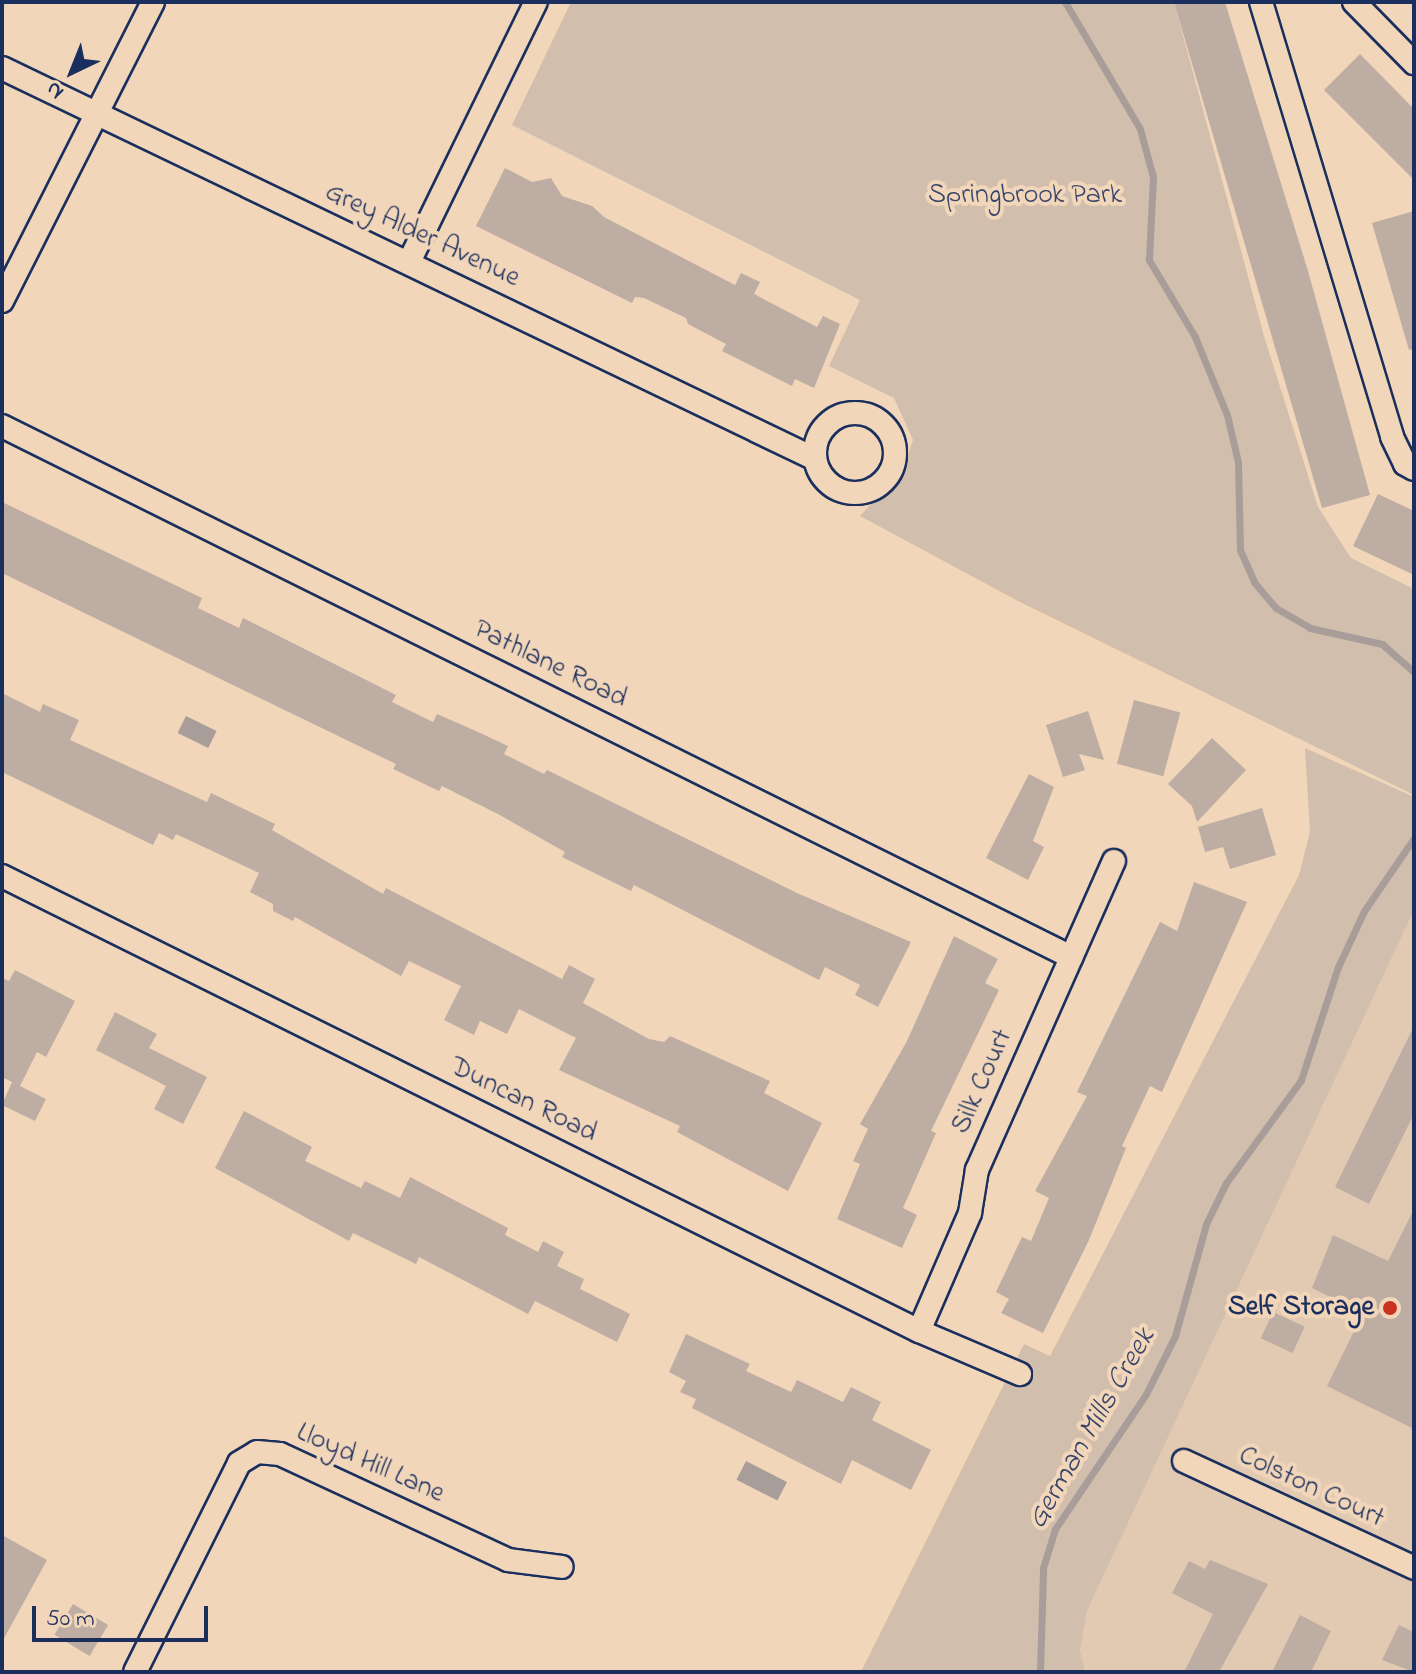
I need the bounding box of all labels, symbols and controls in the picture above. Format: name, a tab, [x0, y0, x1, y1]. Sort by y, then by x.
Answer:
north arrow	[32, 32, 112, 112]
text: N	[39, 73, 72, 106]
street label: Grey Alder Avenue	[319, 176, 525, 296]
park label: Springbrook Park	[928, 179, 1122, 213]
street label: Pathlane Road	[468, 613, 632, 717]
street label: Silk Court	[945, 1024, 1021, 1140]
street label: Duncan Road	[444, 1051, 602, 1151]
place label: Self Storage	[1228, 1291, 1374, 1325]
marker: Self Storage	[1381, 1299, 1399, 1317]
water label: German Mills Creek	[1020, 1322, 1164, 1536]
street label: Lloyd Hill Lane	[291, 1416, 449, 1512]
street label: Colston Court	[1233, 1440, 1389, 1536]
scale bar	[36, 1590, 212, 1640]
text: 50 m	[46, 1602, 95, 1637]

